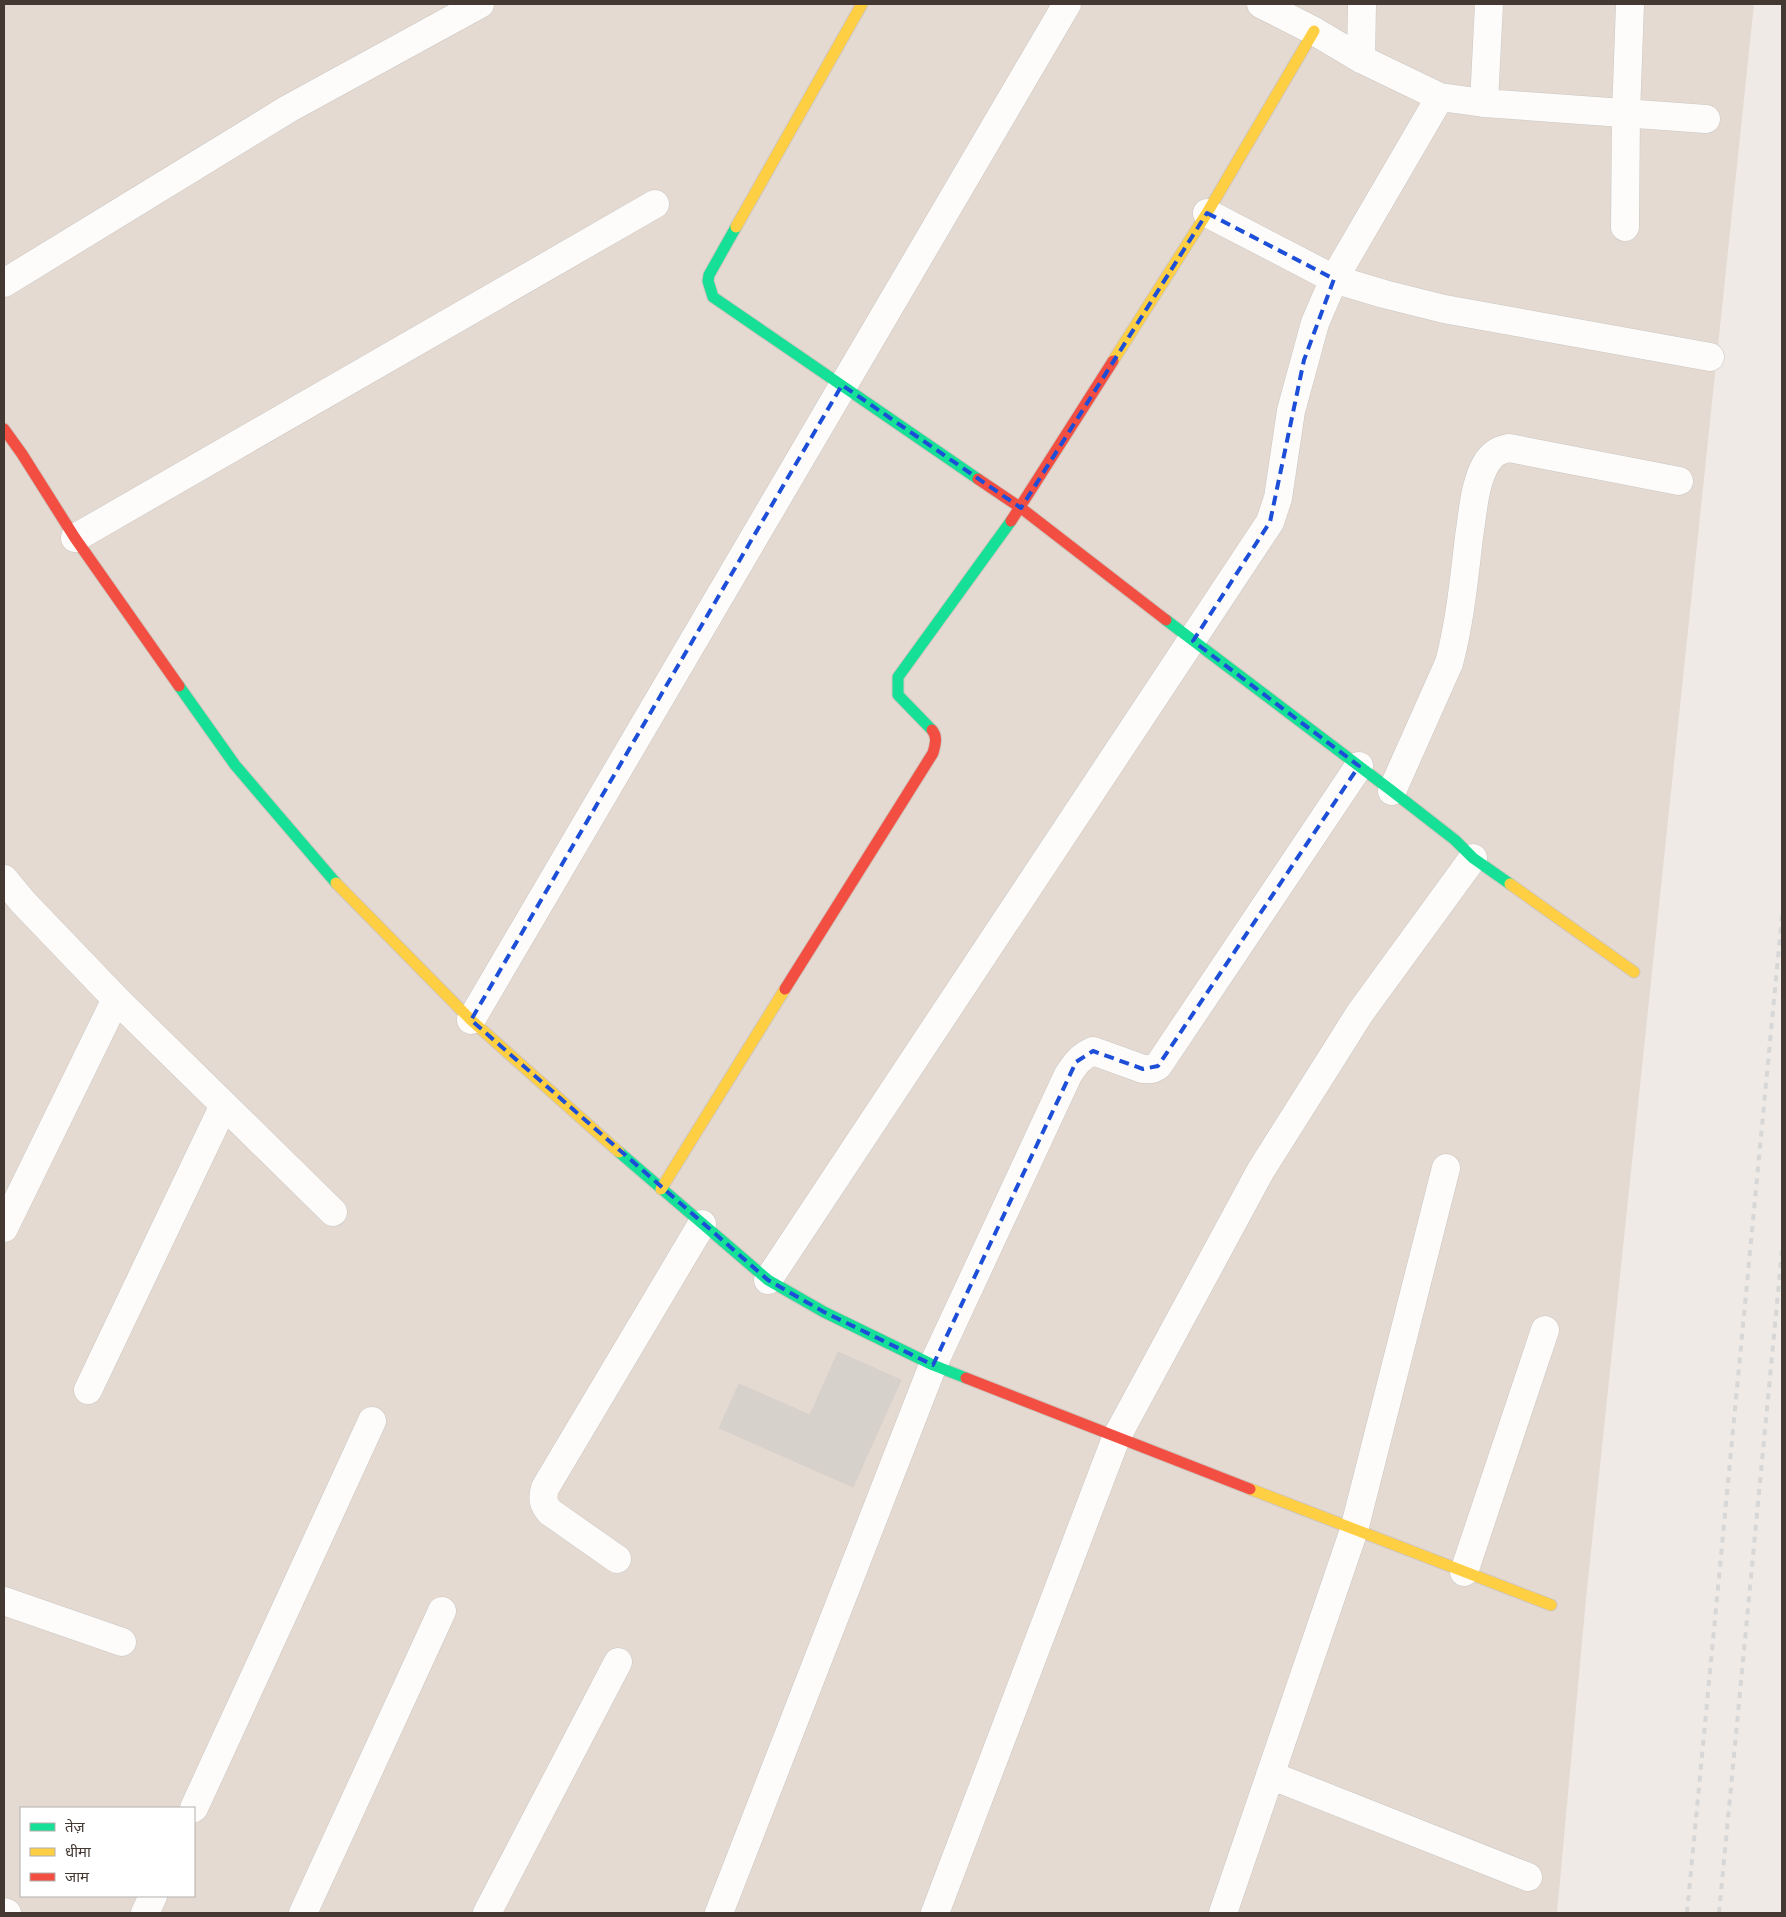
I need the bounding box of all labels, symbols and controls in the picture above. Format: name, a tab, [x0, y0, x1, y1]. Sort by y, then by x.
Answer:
legend	[20, 1807, 195, 1897]
text: तेज़	[65, 1817, 86, 1837]
text: धीमा	[65, 1842, 92, 1862]
text: जाम	[65, 1867, 90, 1887]

